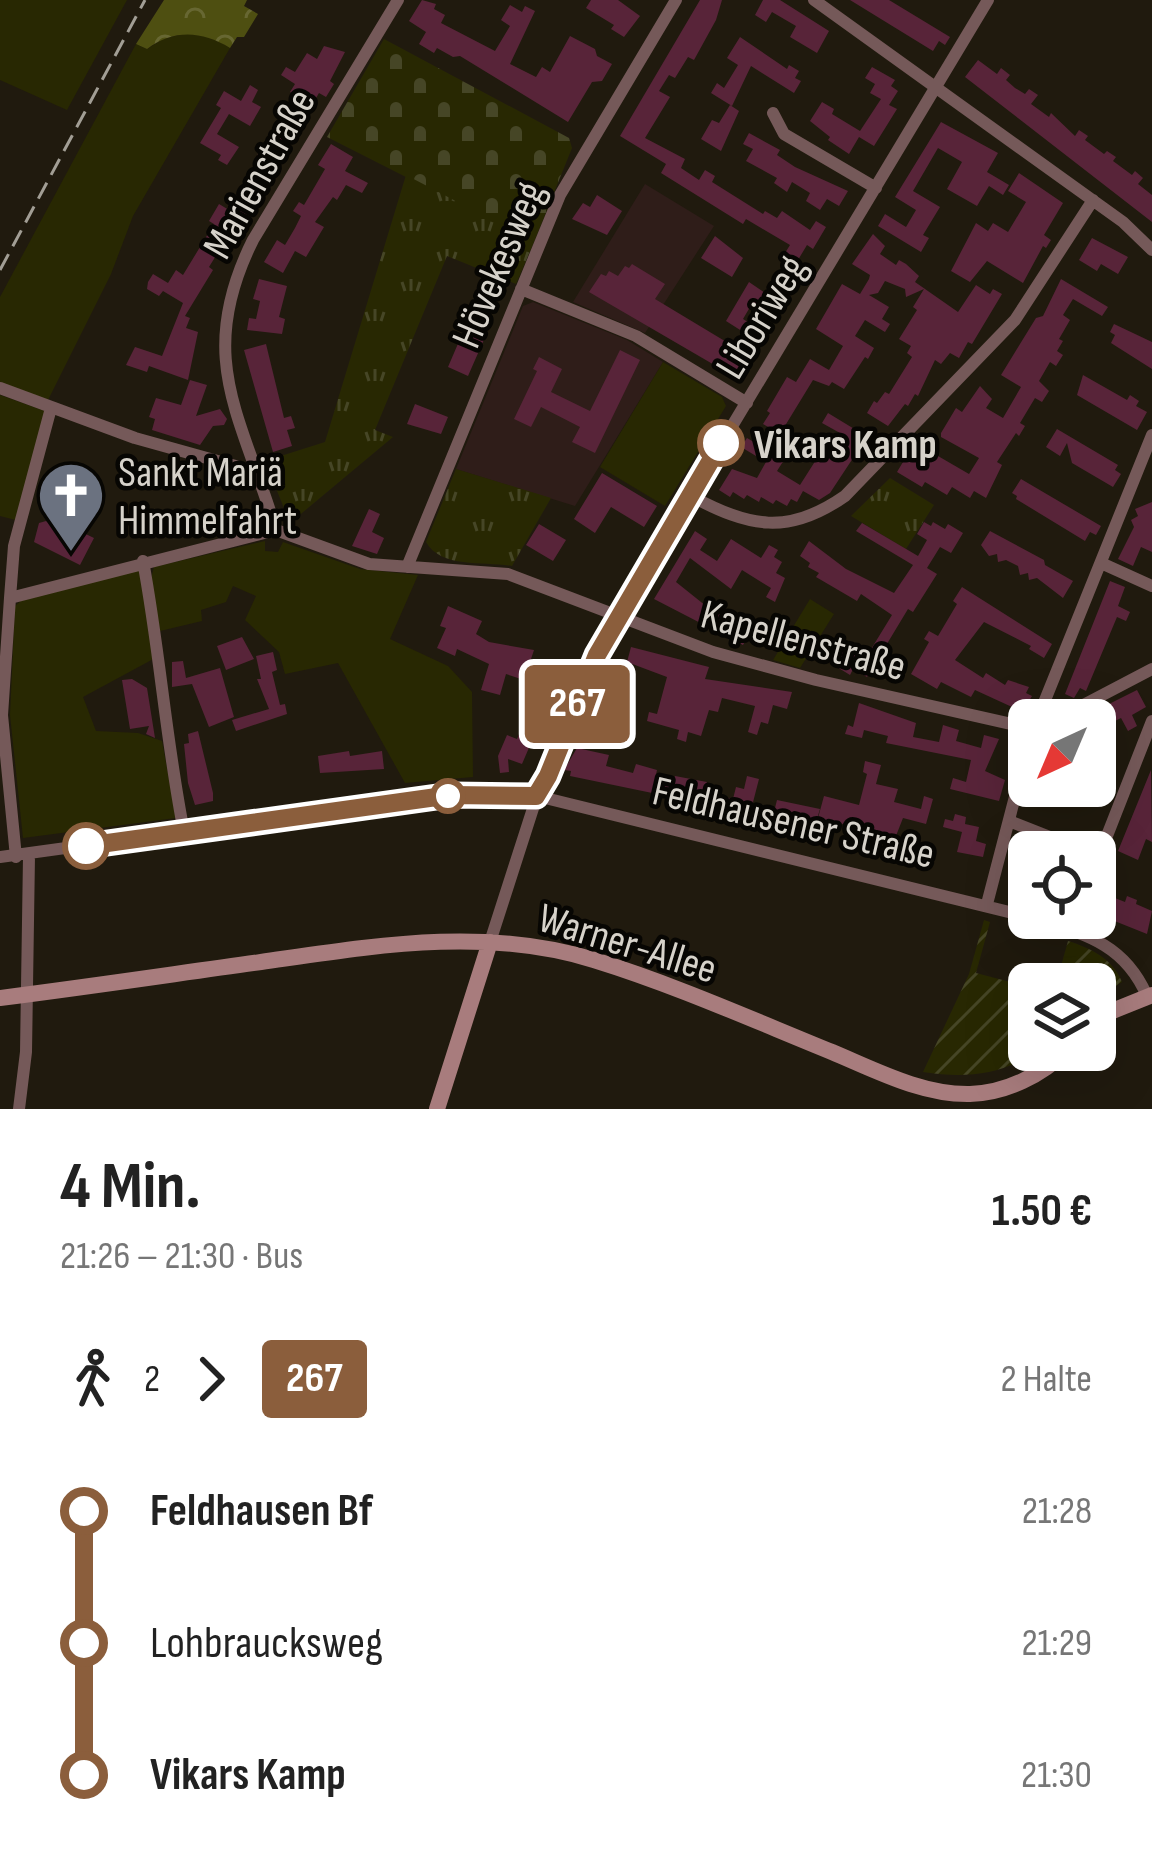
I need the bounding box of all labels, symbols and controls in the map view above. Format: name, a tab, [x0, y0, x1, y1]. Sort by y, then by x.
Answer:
street label: Marienstraße	[193, 81, 328, 268]
street label: Hövekesweg	[442, 174, 557, 356]
street label: Liboriweg	[705, 246, 819, 388]
place label: Vikars Kamp	[754, 420, 937, 471]
marker: Vikars Kamp	[699, 421, 743, 465]
place label: Sankt Mariä Himmelfahrt	[118, 448, 297, 547]
church icon: Sankt Mariä Himmelfahrt	[36, 460, 106, 554]
street label: Kapellenstraße	[695, 590, 911, 693]
line badge: 267	[508, 665, 646, 743]
text: 267	[549, 678, 605, 729]
north arrow	[1008, 699, 1116, 807]
map controls	[1008, 699, 1116, 1071]
street label: Feldhausener Straße	[648, 766, 939, 881]
unlabelled marker	[432, 780, 464, 812]
unlabelled marker	[64, 824, 108, 868]
button: locate	[1008, 831, 1116, 939]
street label: Warner-Allee	[532, 893, 723, 996]
button: layers	[1008, 963, 1116, 1071]
text: 4 Min.	[60, 1148, 201, 1227]
text: 1.50 €	[992, 1184, 1092, 1239]
text: 21:26 – 21:30 · Bus	[60, 1233, 303, 1280]
icon: walk	[60, 1346, 126, 1412]
icon: forward	[178, 1346, 244, 1412]
text: 267	[286, 1353, 343, 1404]
text: 2	[144, 1356, 160, 1403]
text: 2 Halte	[1000, 1356, 1092, 1403]
text: Feldhausen Bf	[150, 1484, 373, 1539]
text: 21:28	[1022, 1488, 1092, 1535]
text: Lohbraucksweg	[150, 1616, 383, 1671]
text: 21:29	[1021, 1620, 1092, 1667]
text: Vikars Kamp	[150, 1748, 346, 1803]
text: 21:30	[1021, 1752, 1092, 1799]

